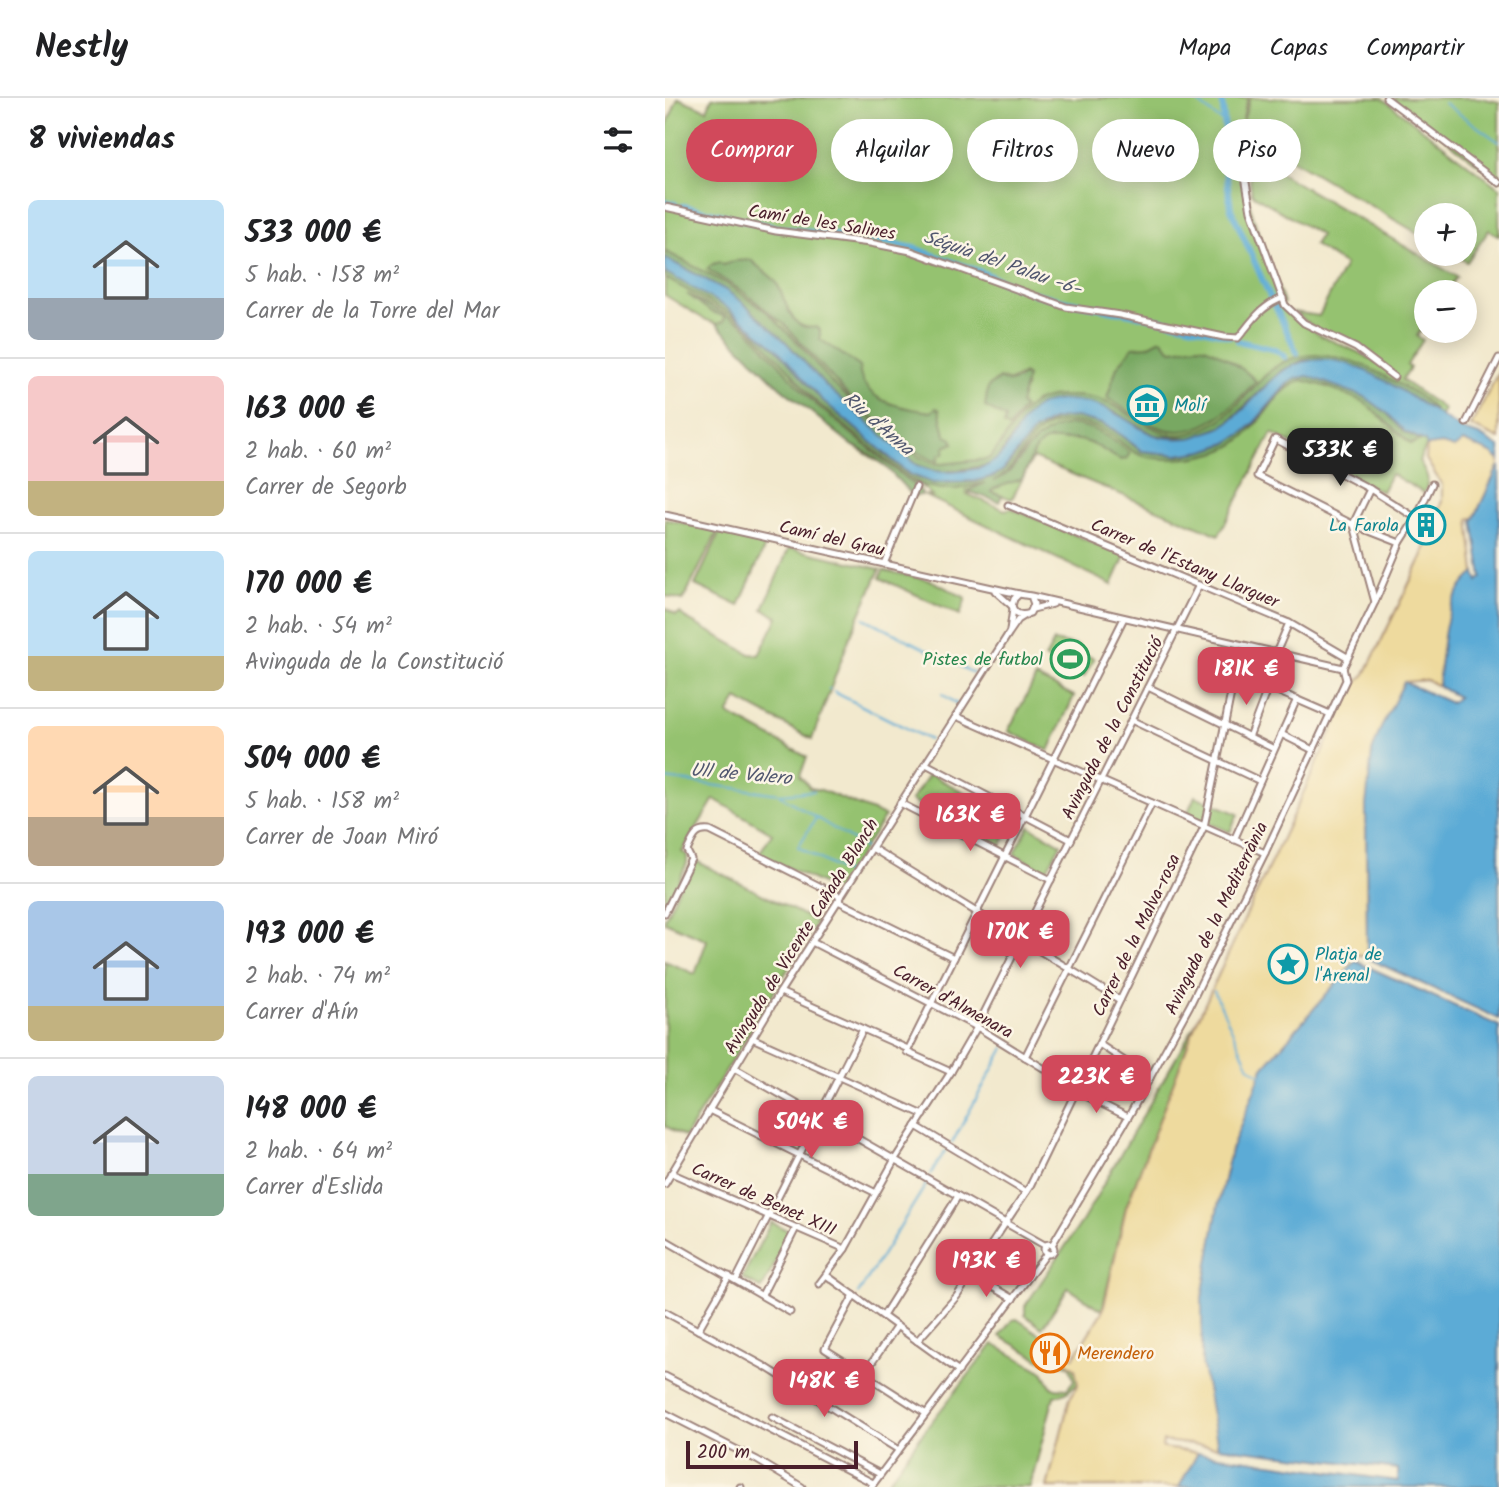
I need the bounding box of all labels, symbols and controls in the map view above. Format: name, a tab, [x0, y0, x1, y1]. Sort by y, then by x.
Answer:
text: Nestly	[35, 22, 128, 75]
text: Mapa	[1179, 29, 1231, 68]
text: Capas	[1269, 29, 1328, 68]
text: Compartir	[1366, 29, 1464, 68]
text: 8 viviendas	[28, 116, 175, 164]
chip: Comprar	[686, 119, 817, 182]
chip: Alquilar	[831, 119, 953, 182]
chip: Filtros	[967, 119, 1078, 182]
chip: Nuevo	[1092, 119, 1199, 182]
chip: Piso	[1213, 119, 1301, 182]
icon: filters	[599, 121, 637, 159]
street label: Camí de les Salines	[746, 198, 898, 249]
map controls	[1414, 203, 1477, 343]
button: +	[1414, 203, 1477, 266]
text: 533 000 €	[245, 210, 381, 258]
water label: Séquia del Palau -6-	[919, 223, 1087, 305]
icon: home	[84, 228, 168, 312]
text: 5 hab. · 158 m²	[245, 258, 399, 294]
button: −	[1414, 280, 1477, 343]
text: Carrer de la Torre del Mar	[245, 294, 499, 330]
museum icon: Molí	[1126, 384, 1168, 426]
water label: Riu d'Anna	[836, 385, 921, 465]
text: 163 000 €	[245, 386, 375, 434]
place label: Molí	[1174, 392, 1208, 421]
icon: home	[84, 404, 168, 488]
pin: 533K €	[1283, 428, 1397, 488]
text: 533K €	[1303, 433, 1377, 469]
text: 2 hab. · 60 m²	[245, 434, 391, 470]
text: Carrer de Segorb	[245, 470, 407, 506]
building icon: La Farola	[1405, 504, 1447, 546]
street label: Carrer de l'Estany Llarguer	[1086, 511, 1284, 618]
place label: La Farola	[1329, 512, 1399, 541]
street label: Camí del Grau	[776, 513, 888, 566]
text: 170 000 €	[245, 561, 372, 609]
icon: home	[84, 579, 168, 663]
text: 2 hab. · 54 m²	[245, 609, 392, 645]
street label: Avinguda de la Constitució	[1055, 631, 1173, 825]
sports icon: Pistes de futbol	[1049, 638, 1091, 680]
text: Avinguda de la Constitució	[245, 645, 503, 681]
place label: Pistes de futbol	[923, 646, 1044, 675]
pin: 181K €	[1189, 648, 1303, 707]
text: 181K €	[1214, 652, 1278, 688]
text: 504 000 €	[245, 736, 380, 784]
icon: home	[84, 754, 168, 838]
water label: Ull de Valero	[689, 756, 794, 794]
text: 5 hab. · 158 m²	[245, 784, 399, 820]
pin: 163K €	[913, 794, 1027, 853]
text: 163K €	[935, 798, 1005, 834]
street label: Avinguda de Vicente Cañada Blanch	[717, 813, 887, 1061]
street label: Avinguda de la Mediterrània	[1158, 817, 1277, 1020]
text: Carrer de Joan Miró	[245, 820, 438, 856]
street label: Carrer de la Malva-rosa	[1085, 849, 1189, 1022]
pin: 170K €	[963, 910, 1077, 970]
text: 193 000 €	[245, 911, 374, 959]
text: 170K €	[987, 915, 1053, 951]
icon: home	[84, 929, 168, 1013]
place label: Platja de l'Arenal	[1315, 941, 1382, 991]
place icon: Platja de l'Arenal	[1267, 943, 1309, 985]
street label: Carrer d'Almenara	[887, 957, 1018, 1048]
text: 2 hab. · 74 m²	[245, 959, 390, 995]
text: Carrer d'Aín	[245, 995, 359, 1031]
pin: 223K €	[1039, 1056, 1153, 1115]
text: 223K €	[1058, 1060, 1134, 1096]
text: 148 000 €	[245, 1086, 376, 1134]
pin: 504K €	[754, 1100, 868, 1160]
icon: home	[84, 1104, 168, 1188]
text: 504K €	[774, 1105, 848, 1141]
text: 2 hab. · 64 m²	[245, 1134, 392, 1170]
street label: Carrer de Benet XIII	[686, 1155, 841, 1245]
text: Carrer d'Eslida	[245, 1170, 383, 1206]
pin: 193K €	[929, 1240, 1043, 1299]
text: 193K €	[952, 1244, 1020, 1280]
restaurant icon: Merendero	[1029, 1332, 1071, 1374]
place label: Merendero	[1077, 1340, 1154, 1369]
pin: 148K €	[767, 1360, 881, 1419]
text: 148K €	[789, 1364, 859, 1400]
scale bar	[686, 1438, 857, 1470]
text: 200 m	[697, 1438, 750, 1468]

